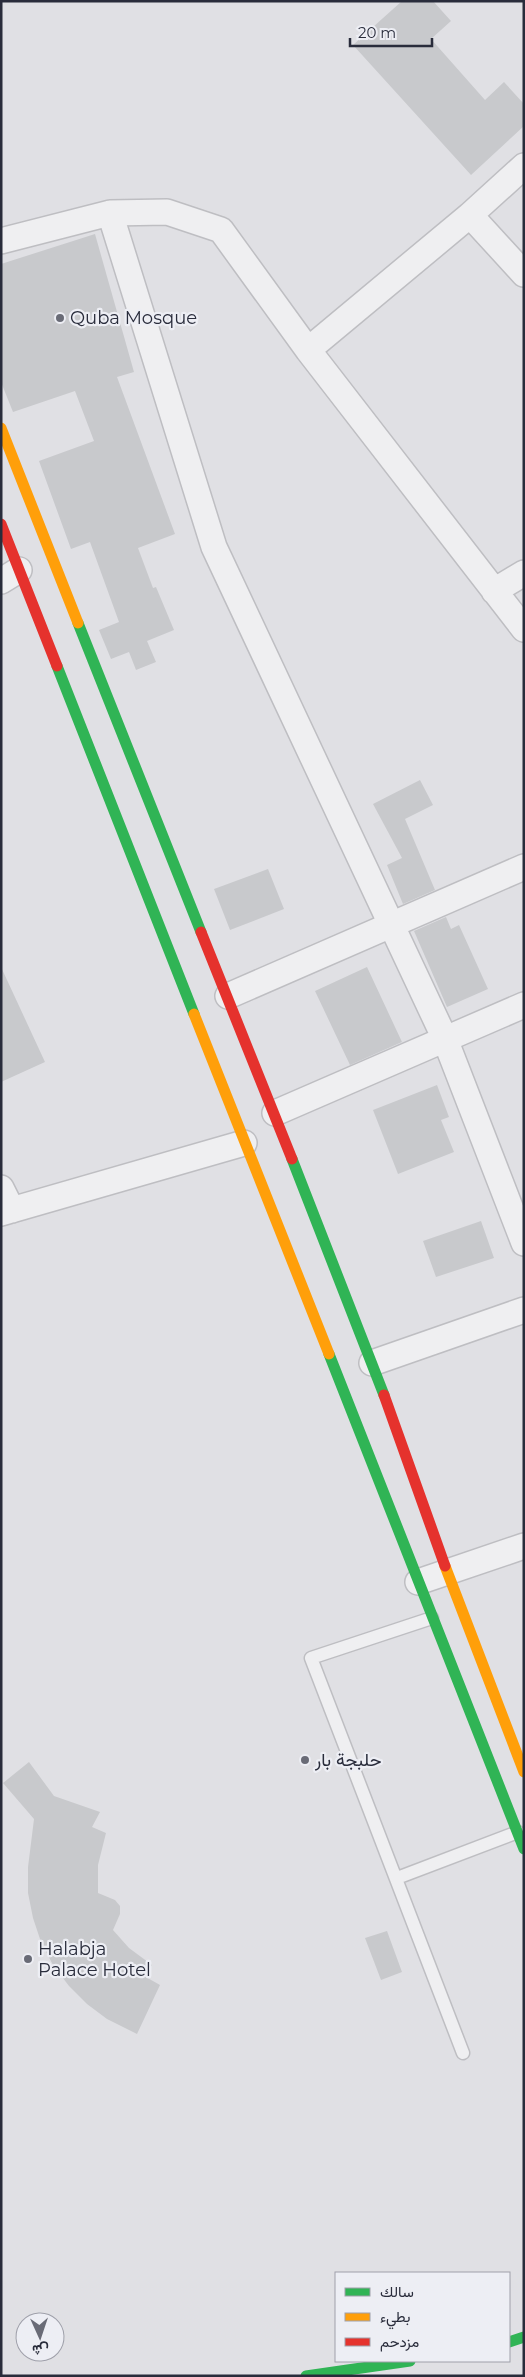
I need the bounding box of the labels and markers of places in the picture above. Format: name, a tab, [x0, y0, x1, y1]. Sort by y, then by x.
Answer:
place label: Quba Mosque	[70, 307, 197, 329]
marker: Quba Mosque	[54, 312, 66, 324]
place label: حلبجة بار	[314, 1749, 382, 1771]
marker: حلبجة بار	[299, 1754, 311, 1766]
place label: Halabja Palace Hotel	[38, 1938, 151, 1981]
marker: Halabja Palace Hotel	[22, 1953, 34, 1965]

